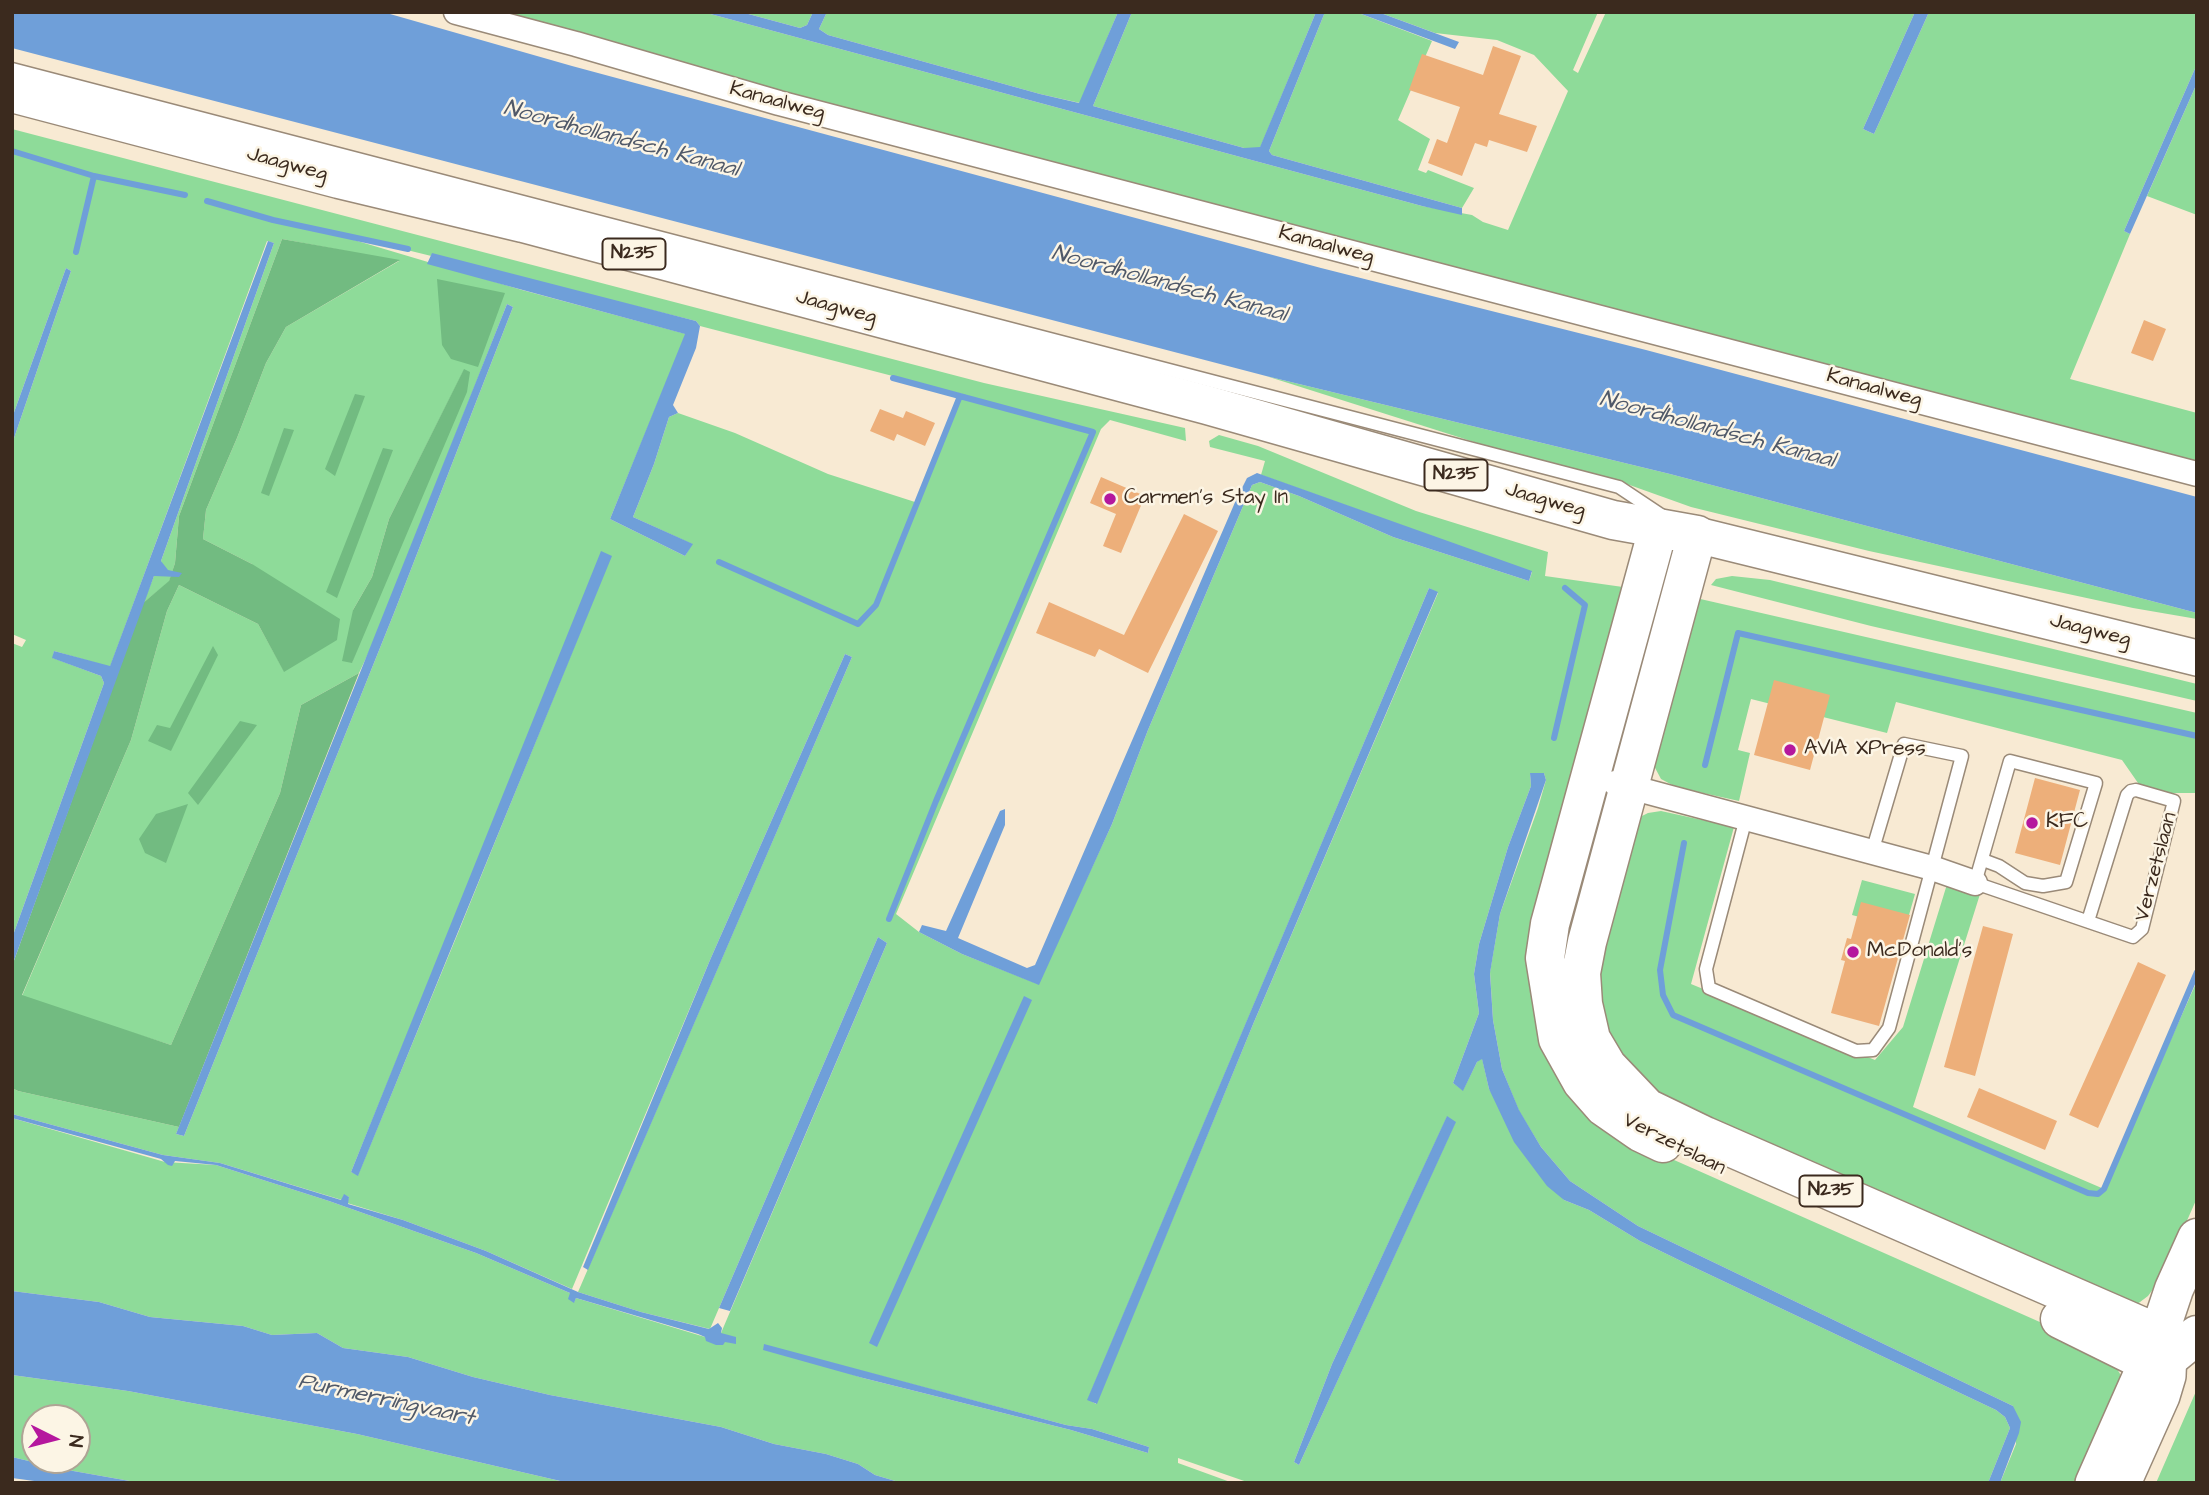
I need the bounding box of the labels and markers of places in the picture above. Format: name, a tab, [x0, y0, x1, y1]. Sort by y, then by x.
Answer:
place label: Carmen's Stay In	[1124, 486, 1288, 512]
marker: Carmen's Stay In	[1102, 491, 1118, 507]
place label: AVIA XPress	[1804, 737, 1926, 763]
marker: AVIA XPress	[1782, 742, 1798, 758]
place label: KFC	[2046, 810, 2088, 836]
marker: KFC	[2024, 815, 2040, 831]
place label: McDonald's	[1867, 939, 1972, 965]
marker: McDonald's	[1845, 944, 1861, 960]

